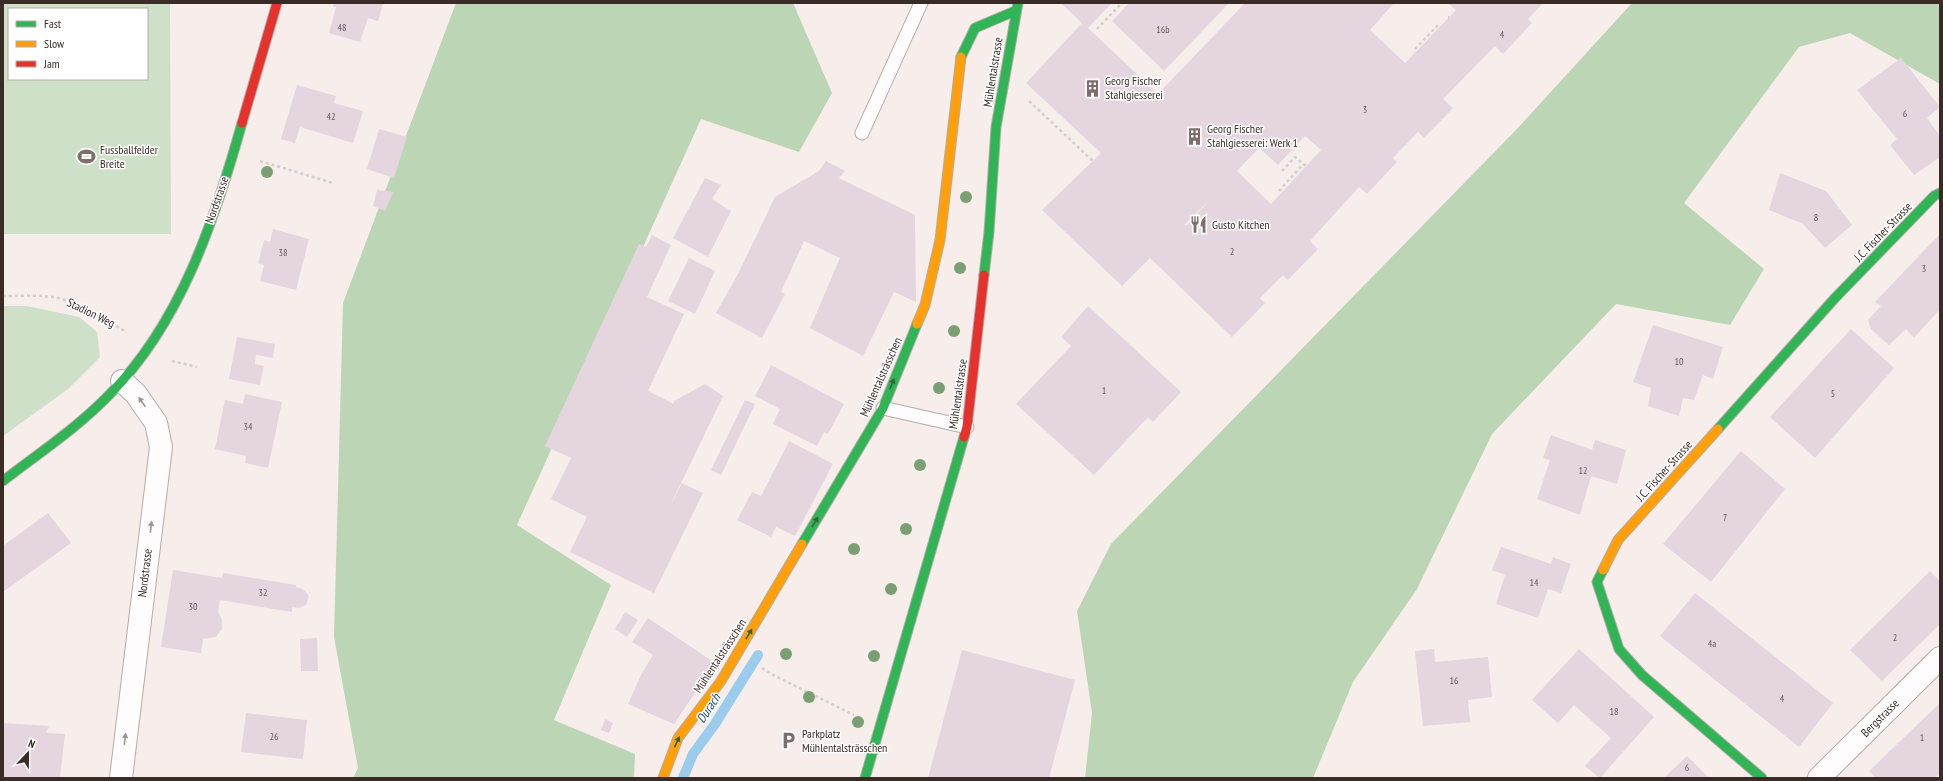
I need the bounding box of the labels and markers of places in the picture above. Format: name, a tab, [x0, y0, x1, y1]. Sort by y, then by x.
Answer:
place label: Georg Fischer Stahlgiesserei	[1105, 73, 1163, 102]
building icon: Georg Fischer Stahlgiesserei	[1082, 78, 1102, 98]
place label: Georg Fischer Stahlgiesserei: Werk 1	[1207, 121, 1298, 150]
building icon: Georg Fischer Stahlgiesserei: Werk 1	[1184, 126, 1204, 146]
place label: Fussballfelder Breite	[100, 142, 159, 171]
sports icon: Fussballfelder Breite	[77, 147, 97, 167]
restaurant icon: Gusto Kitchen	[1189, 215, 1209, 235]
place label: Gusto Kitchen	[1212, 217, 1270, 232]
place label: Parkplatz Mühlentalsträsschen	[802, 726, 887, 755]
parking icon: Parkplatz Mühlentalsträsschen	[779, 731, 799, 751]

